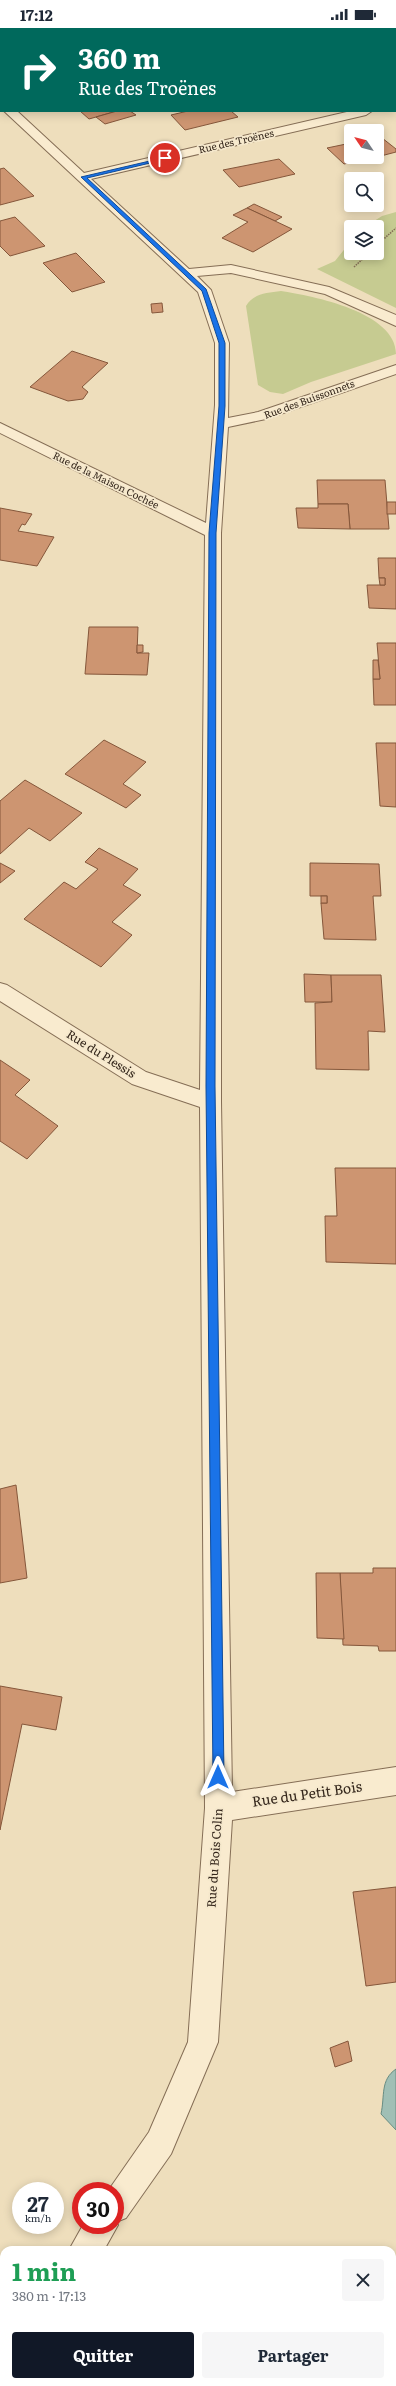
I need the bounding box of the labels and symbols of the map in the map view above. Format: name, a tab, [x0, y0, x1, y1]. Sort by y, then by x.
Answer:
street label: Rue des Troënes	[197, 124, 275, 156]
north arrow	[344, 124, 384, 164]
pin	[148, 141, 182, 175]
street label: Rue des Buissonnets	[261, 375, 357, 422]
street label: Rue de la Maison Cochée	[51, 447, 162, 512]
street label: Rue du Plessis	[63, 1025, 140, 1082]
position arrow	[197, 1756, 239, 1798]
street label: Rue du Petit Bois	[251, 1775, 363, 1811]
street label: Rue du Bois Colin	[202, 1808, 226, 1908]
speed limit sign: 30	[72, 2182, 124, 2234]

